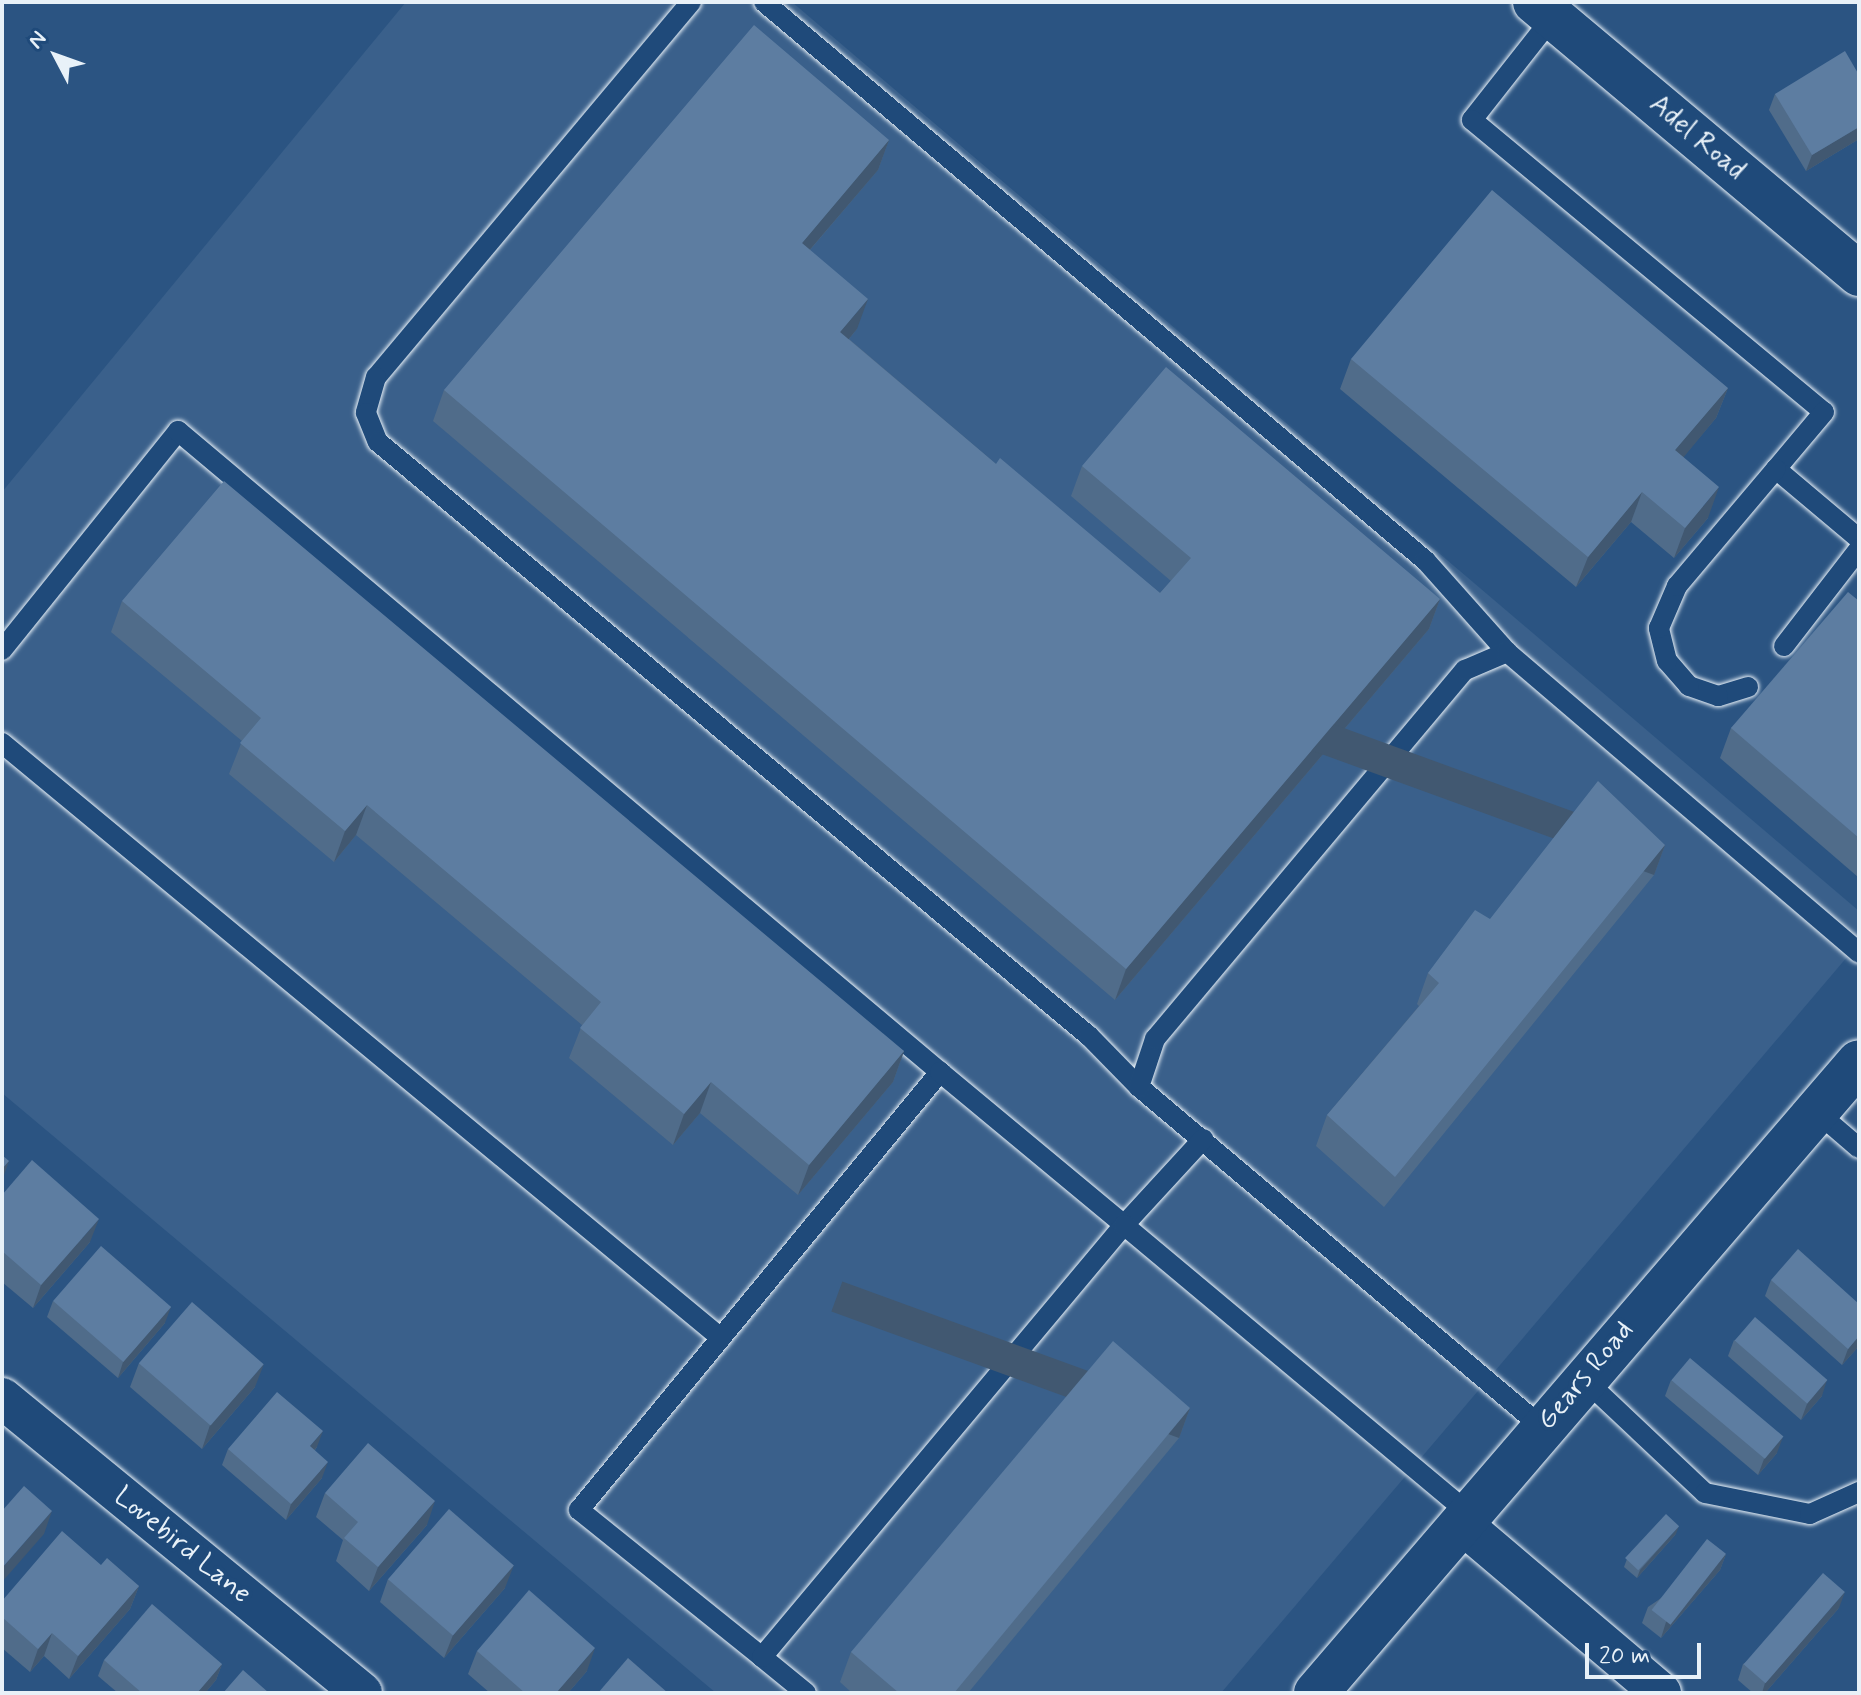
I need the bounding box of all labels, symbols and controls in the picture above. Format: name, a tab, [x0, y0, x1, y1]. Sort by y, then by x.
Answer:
north arrow	[16, 16, 96, 96]
text: N	[23, 26, 53, 55]
street label: Adel Road	[1642, 88, 1752, 188]
street label: Gears Road	[1531, 1315, 1641, 1437]
street label: Lovebird Lane	[107, 1480, 257, 1612]
scale bar	[1589, 1627, 1705, 1677]
text: 20 m	[1599, 1641, 1650, 1672]

